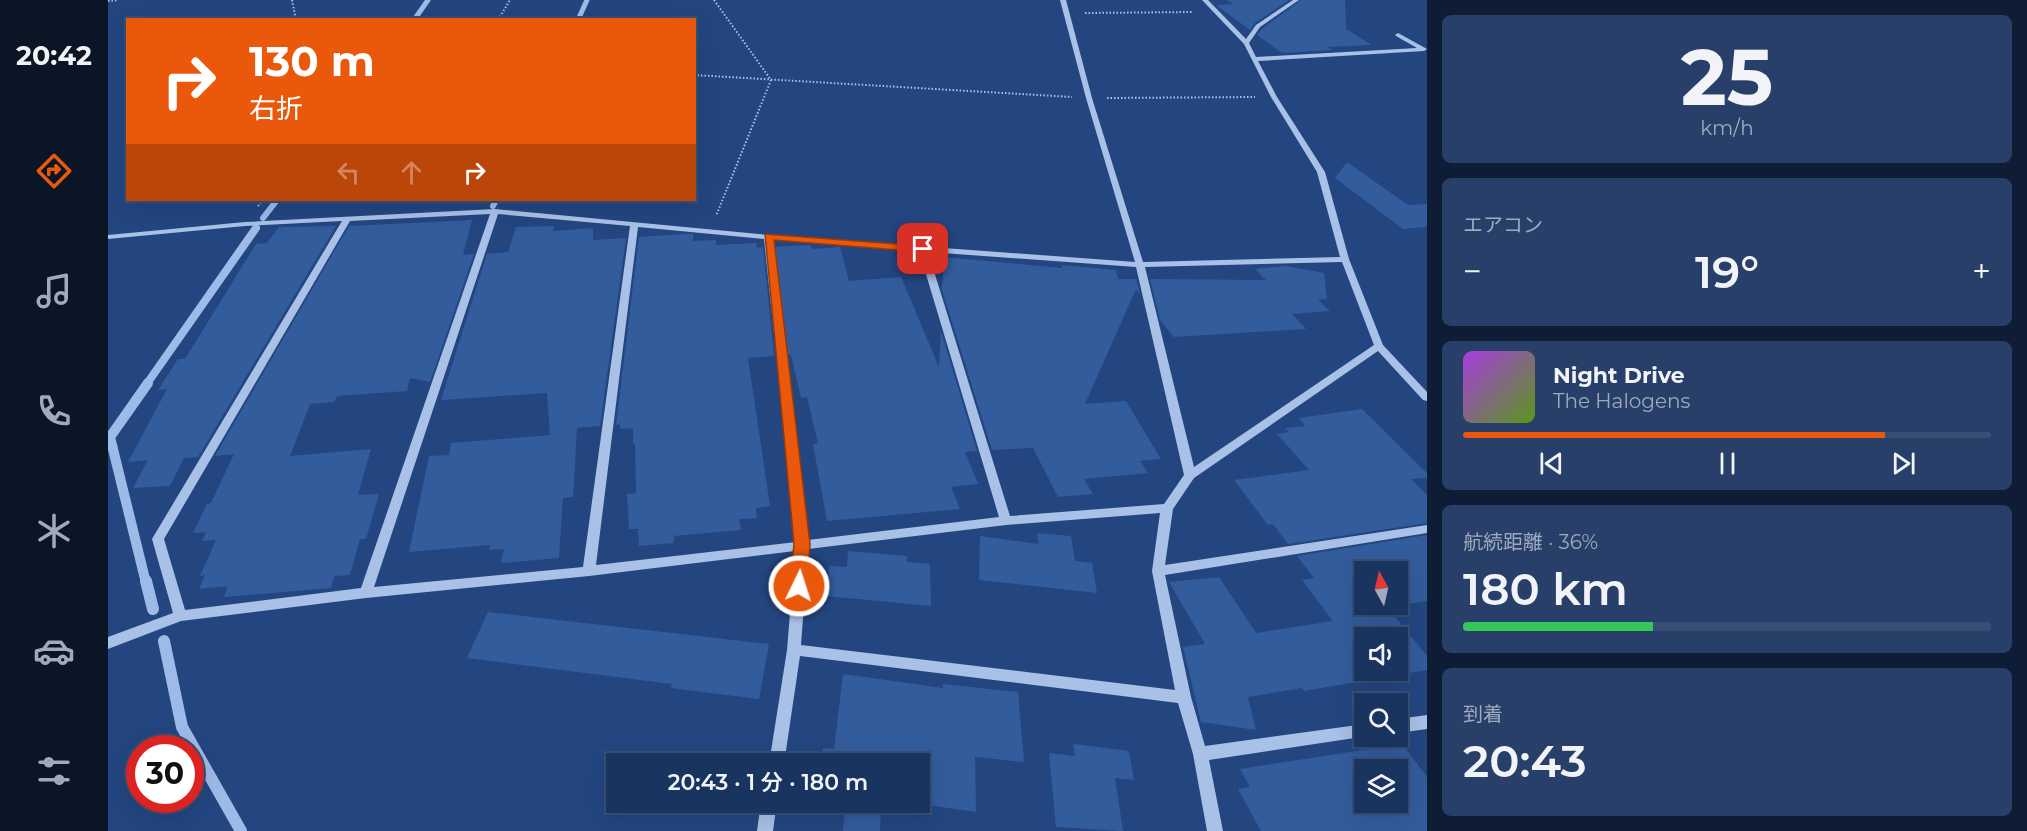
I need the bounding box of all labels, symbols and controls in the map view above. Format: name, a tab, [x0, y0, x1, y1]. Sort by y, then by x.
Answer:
text: 25	[1681, 29, 1773, 125]
text: 130 m	[249, 35, 375, 87]
text: 20:42	[16, 39, 92, 72]
icon: right	[150, 42, 228, 120]
text: 右折	[249, 92, 303, 125]
text: km/h	[1700, 116, 1754, 140]
icon: directions	[33, 150, 75, 192]
icon: left	[332, 156, 365, 189]
icon: ahead	[395, 156, 428, 189]
icon: right	[458, 156, 491, 189]
text: エアコン	[1463, 213, 1543, 237]
pin	[897, 223, 948, 274]
icon: arrive	[906, 232, 939, 265]
text: 19°	[1695, 244, 1759, 299]
text: −	[1463, 251, 1482, 291]
text: +	[1972, 251, 1991, 291]
icon: music	[33, 270, 75, 312]
text: Night Drive	[1553, 362, 1685, 389]
text: The Halogens	[1553, 389, 1690, 413]
icon: phone	[33, 390, 75, 432]
icon: previous	[1535, 447, 1568, 480]
icon: pause	[1711, 447, 1744, 480]
icon: next	[1887, 447, 1920, 480]
icon: climate	[33, 510, 75, 552]
text: 航続距離 · 36%	[1463, 530, 1598, 554]
position arrow	[767, 554, 831, 618]
north arrow	[1354, 561, 1408, 615]
map controls	[1354, 561, 1408, 813]
text: 180 km	[1463, 561, 1628, 616]
button: sound	[1354, 627, 1408, 681]
icon: car	[33, 630, 75, 672]
button: search	[1354, 693, 1408, 747]
text: 到着	[1463, 702, 1503, 726]
text: 20:43	[1463, 733, 1587, 788]
speed limit sign: 30	[126, 735, 204, 813]
icon: filters	[33, 750, 75, 792]
button: layers	[1354, 759, 1408, 813]
text: 20:43 · 1 分 · 180 m	[668, 769, 868, 796]

